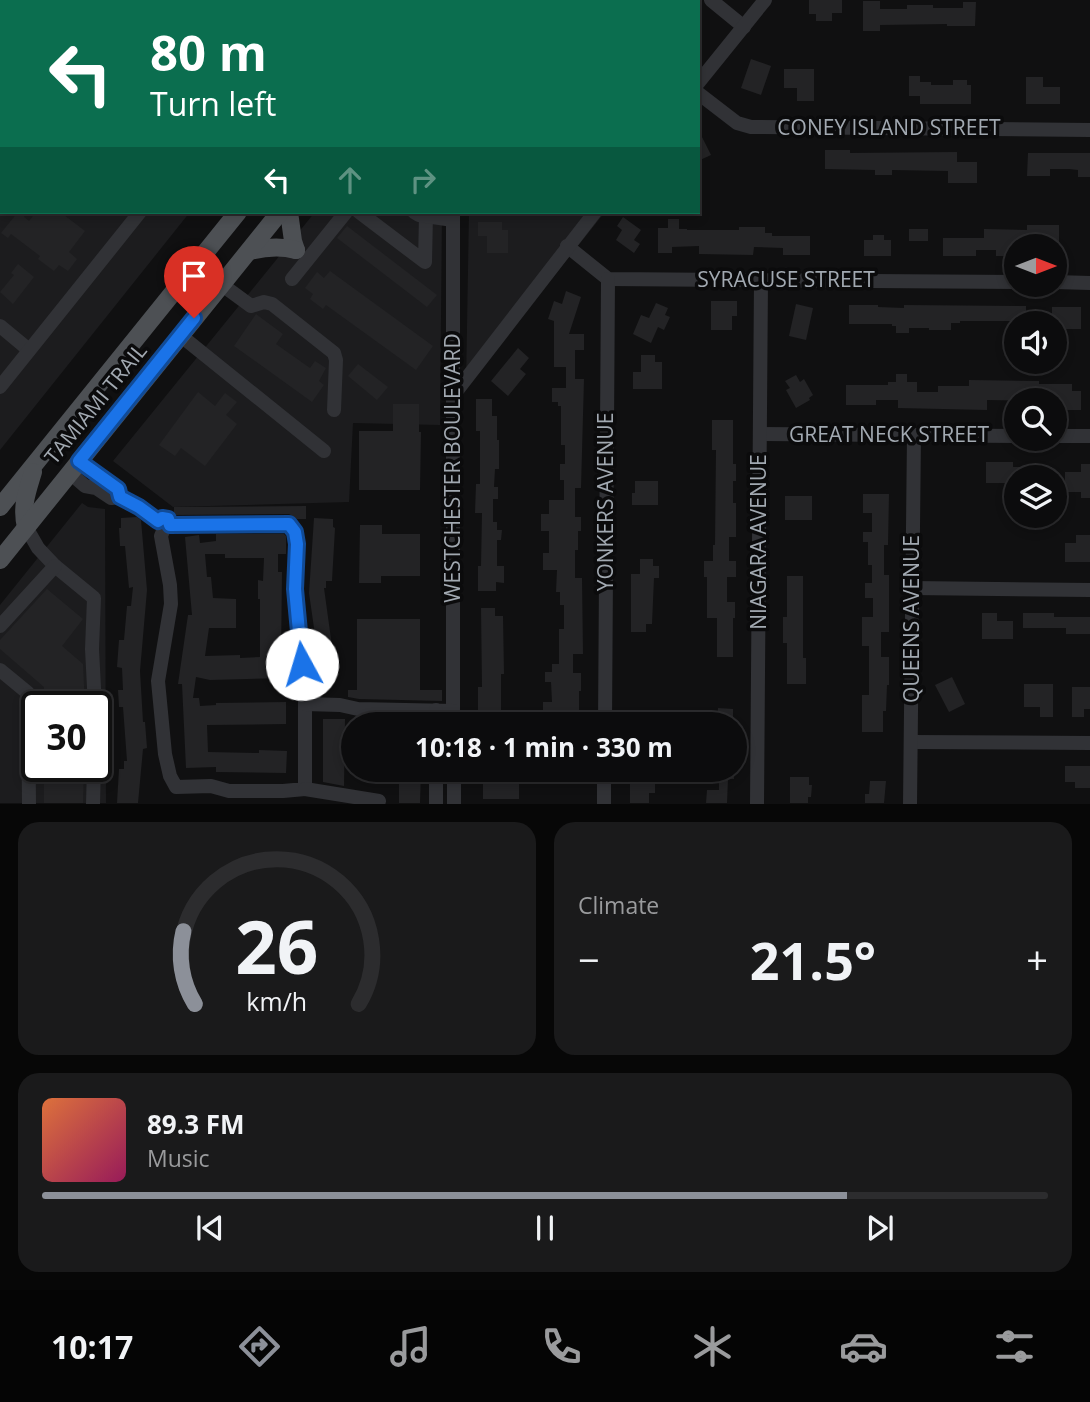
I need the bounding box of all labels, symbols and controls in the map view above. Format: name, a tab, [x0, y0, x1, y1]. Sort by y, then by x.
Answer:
text: 80 m	[150, 19, 267, 85]
icon: left	[35, 28, 126, 119]
text: Turn left	[150, 82, 276, 125]
street label: CONEY ISLAND STREET	[777, 113, 1001, 141]
icon: left	[258, 161, 296, 199]
icon: ahead	[331, 161, 369, 199]
icon: right	[404, 161, 442, 199]
north arrow	[1004, 234, 1068, 298]
map controls	[1004, 234, 1067, 528]
pin	[164, 246, 224, 318]
icon: arrive	[175, 257, 213, 295]
street label: SYRACUSE STREET	[697, 265, 875, 293]
button: sound	[1004, 311, 1067, 374]
street label: WESTCHESTER BOULEVARD	[438, 333, 466, 603]
street label: TAMIAMI TRAIL	[38, 337, 153, 470]
button: search	[1004, 388, 1067, 451]
street label: YONKERS AVENUE	[591, 413, 619, 591]
street label: GREAT NECK STREET	[789, 420, 990, 448]
street label: NIAGARA AVENUE	[744, 454, 772, 630]
button: layers	[1004, 465, 1067, 528]
street label: QUEENS AVENUE	[897, 535, 925, 703]
position arrow	[265, 627, 339, 701]
speed limit sign: 30	[21, 691, 112, 782]
text: 10:18 · 1 min · 330 m	[415, 729, 673, 765]
text: Climate	[578, 889, 659, 921]
text: 26	[235, 897, 319, 996]
text: 21.5°	[750, 924, 876, 995]
text: −	[578, 933, 600, 985]
text: +	[1026, 933, 1048, 985]
text: km/h	[247, 984, 307, 1018]
text: 89.3 FM	[147, 1106, 245, 1142]
text: Music	[147, 1142, 210, 1174]
icon: previous	[191, 1209, 229, 1247]
icon: pause	[526, 1209, 564, 1247]
icon: next	[861, 1209, 899, 1247]
icon: directions	[235, 1322, 284, 1371]
icon: music	[386, 1322, 435, 1371]
icon: phone	[537, 1322, 586, 1371]
icon: climate	[688, 1322, 737, 1371]
icon: car	[839, 1322, 888, 1371]
icon: filters	[990, 1322, 1039, 1371]
text: 10:17	[51, 1325, 133, 1368]

